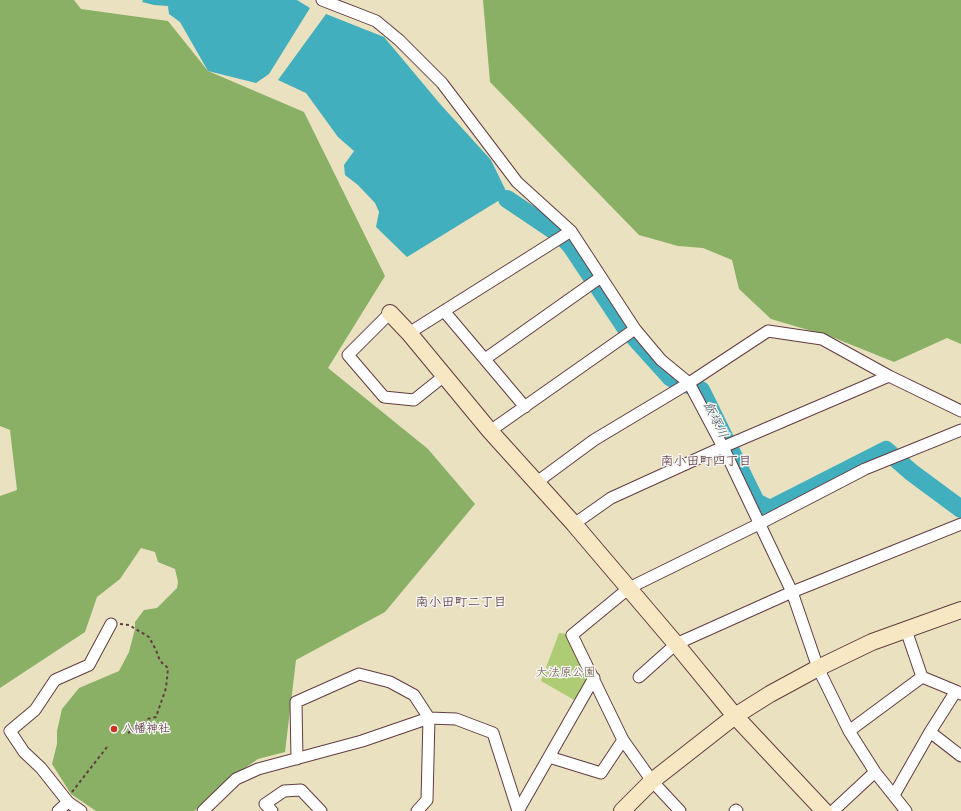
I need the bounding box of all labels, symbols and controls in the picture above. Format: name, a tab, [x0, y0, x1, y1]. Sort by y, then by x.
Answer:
water label: 飯塚川	[699, 399, 731, 441]
district label: 南小田町四丁目	[661, 454, 751, 470]
district label: 南小田町二丁目	[416, 595, 506, 611]
park label: 大法原公園	[536, 666, 596, 680]
place label: 八幡神社	[122, 722, 170, 736]
marker: 八幡神社	[109, 724, 119, 734]

